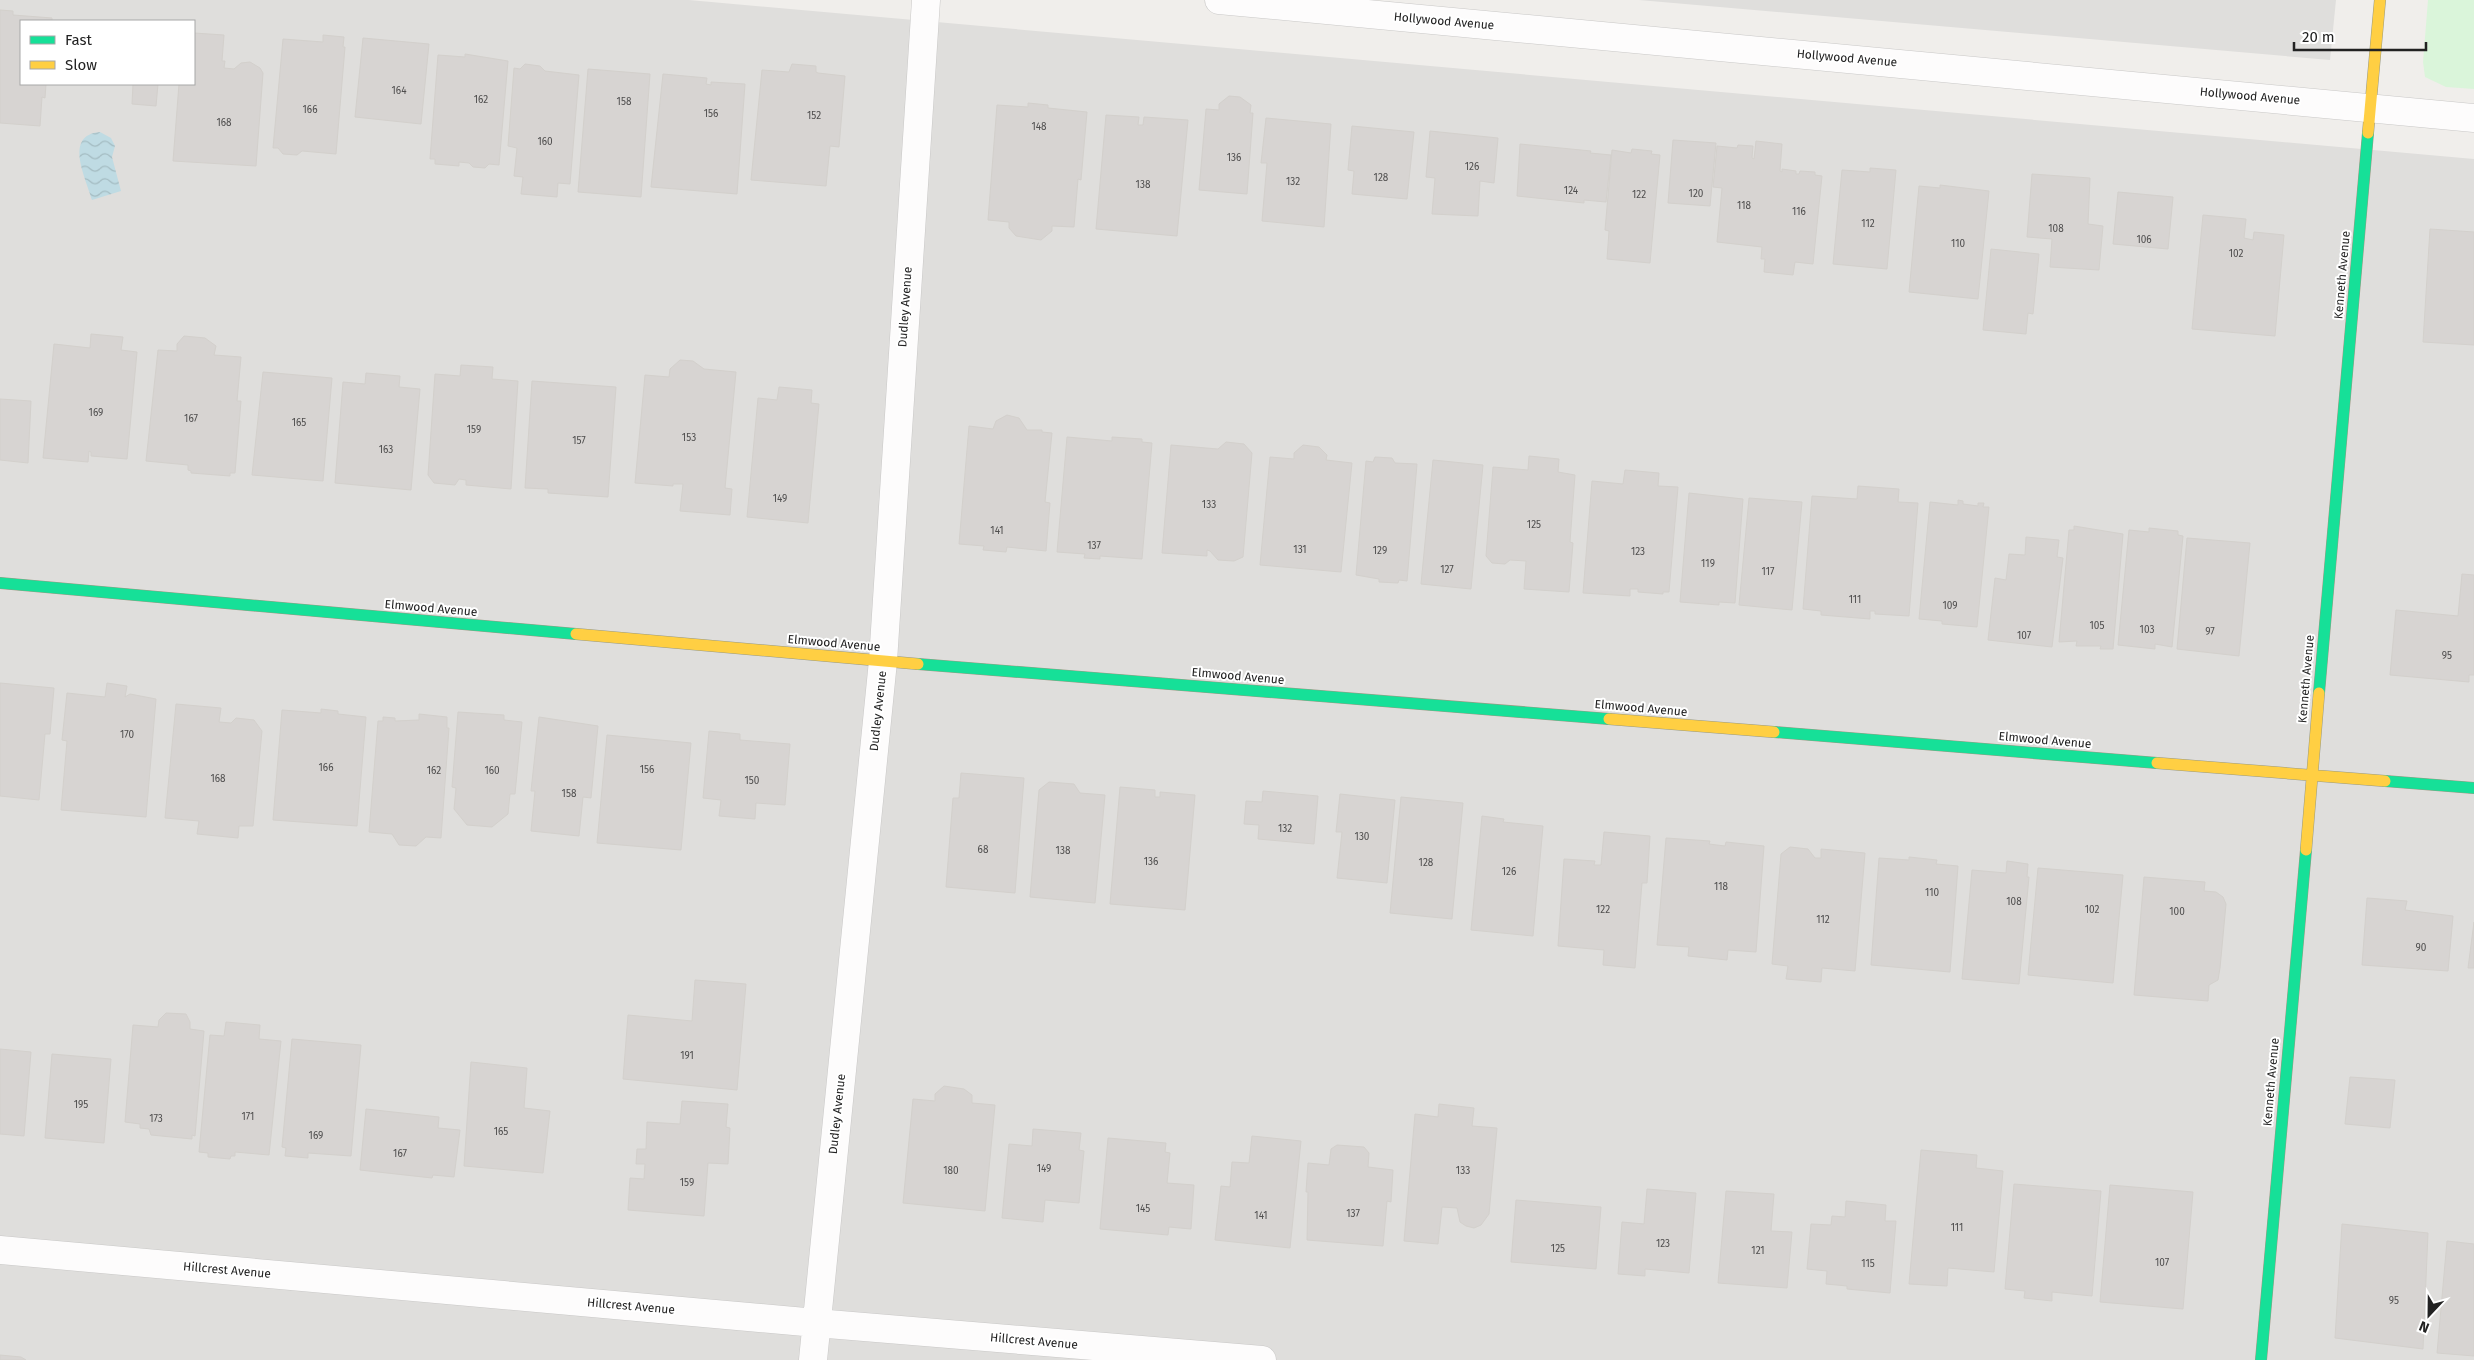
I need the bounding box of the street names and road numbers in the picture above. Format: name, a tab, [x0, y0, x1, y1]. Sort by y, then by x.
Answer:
street label: Hollywood Avenue	[1393, 10, 1495, 32]
street label: Hollywood Avenue	[1796, 47, 1898, 69]
street label: Hollywood Avenue	[2199, 85, 2301, 107]
street label: Kenneth Avenue	[2331, 230, 2353, 320]
street label: Dudley Avenue	[895, 266, 915, 348]
street label: Elmwood Avenue	[384, 597, 478, 619]
street label: Elmwood Avenue	[787, 632, 881, 654]
street label: Kenneth Avenue	[2295, 634, 2317, 724]
street label: Elmwood Avenue	[1191, 665, 1285, 687]
street label: Dudley Avenue	[867, 670, 889, 752]
street label: Elmwood Avenue	[1594, 697, 1688, 719]
street label: Elmwood Avenue	[1998, 729, 2092, 751]
street label: Kenneth Avenue	[2260, 1037, 2282, 1127]
street label: Dudley Avenue	[826, 1073, 848, 1155]
street label: Hillcrest Avenue	[183, 1259, 271, 1281]
street label: Hillcrest Avenue	[587, 1295, 675, 1317]
street label: Hillcrest Avenue	[990, 1330, 1078, 1352]

